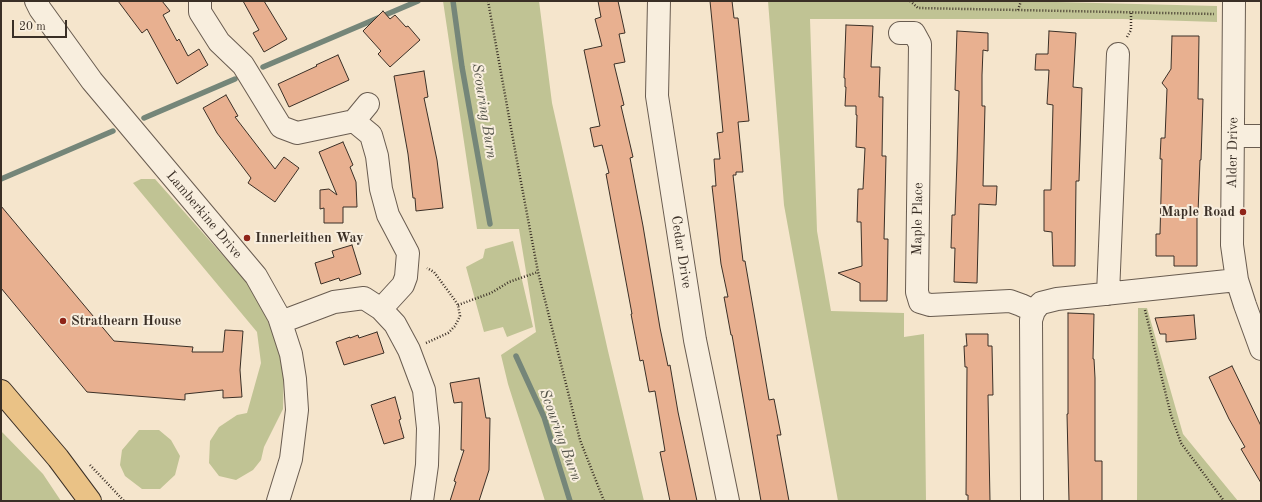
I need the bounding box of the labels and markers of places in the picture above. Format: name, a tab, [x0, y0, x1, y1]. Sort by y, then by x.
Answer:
place label: Maple Road	[1161, 204, 1235, 220]
marker: Maple Road	[1238, 207, 1248, 217]
place label: Innerleithen Way	[255, 230, 363, 246]
marker: Innerleithen Way	[242, 233, 252, 243]
place label: Strathearn House	[71, 313, 181, 329]
marker: Strathearn House	[58, 316, 68, 326]

